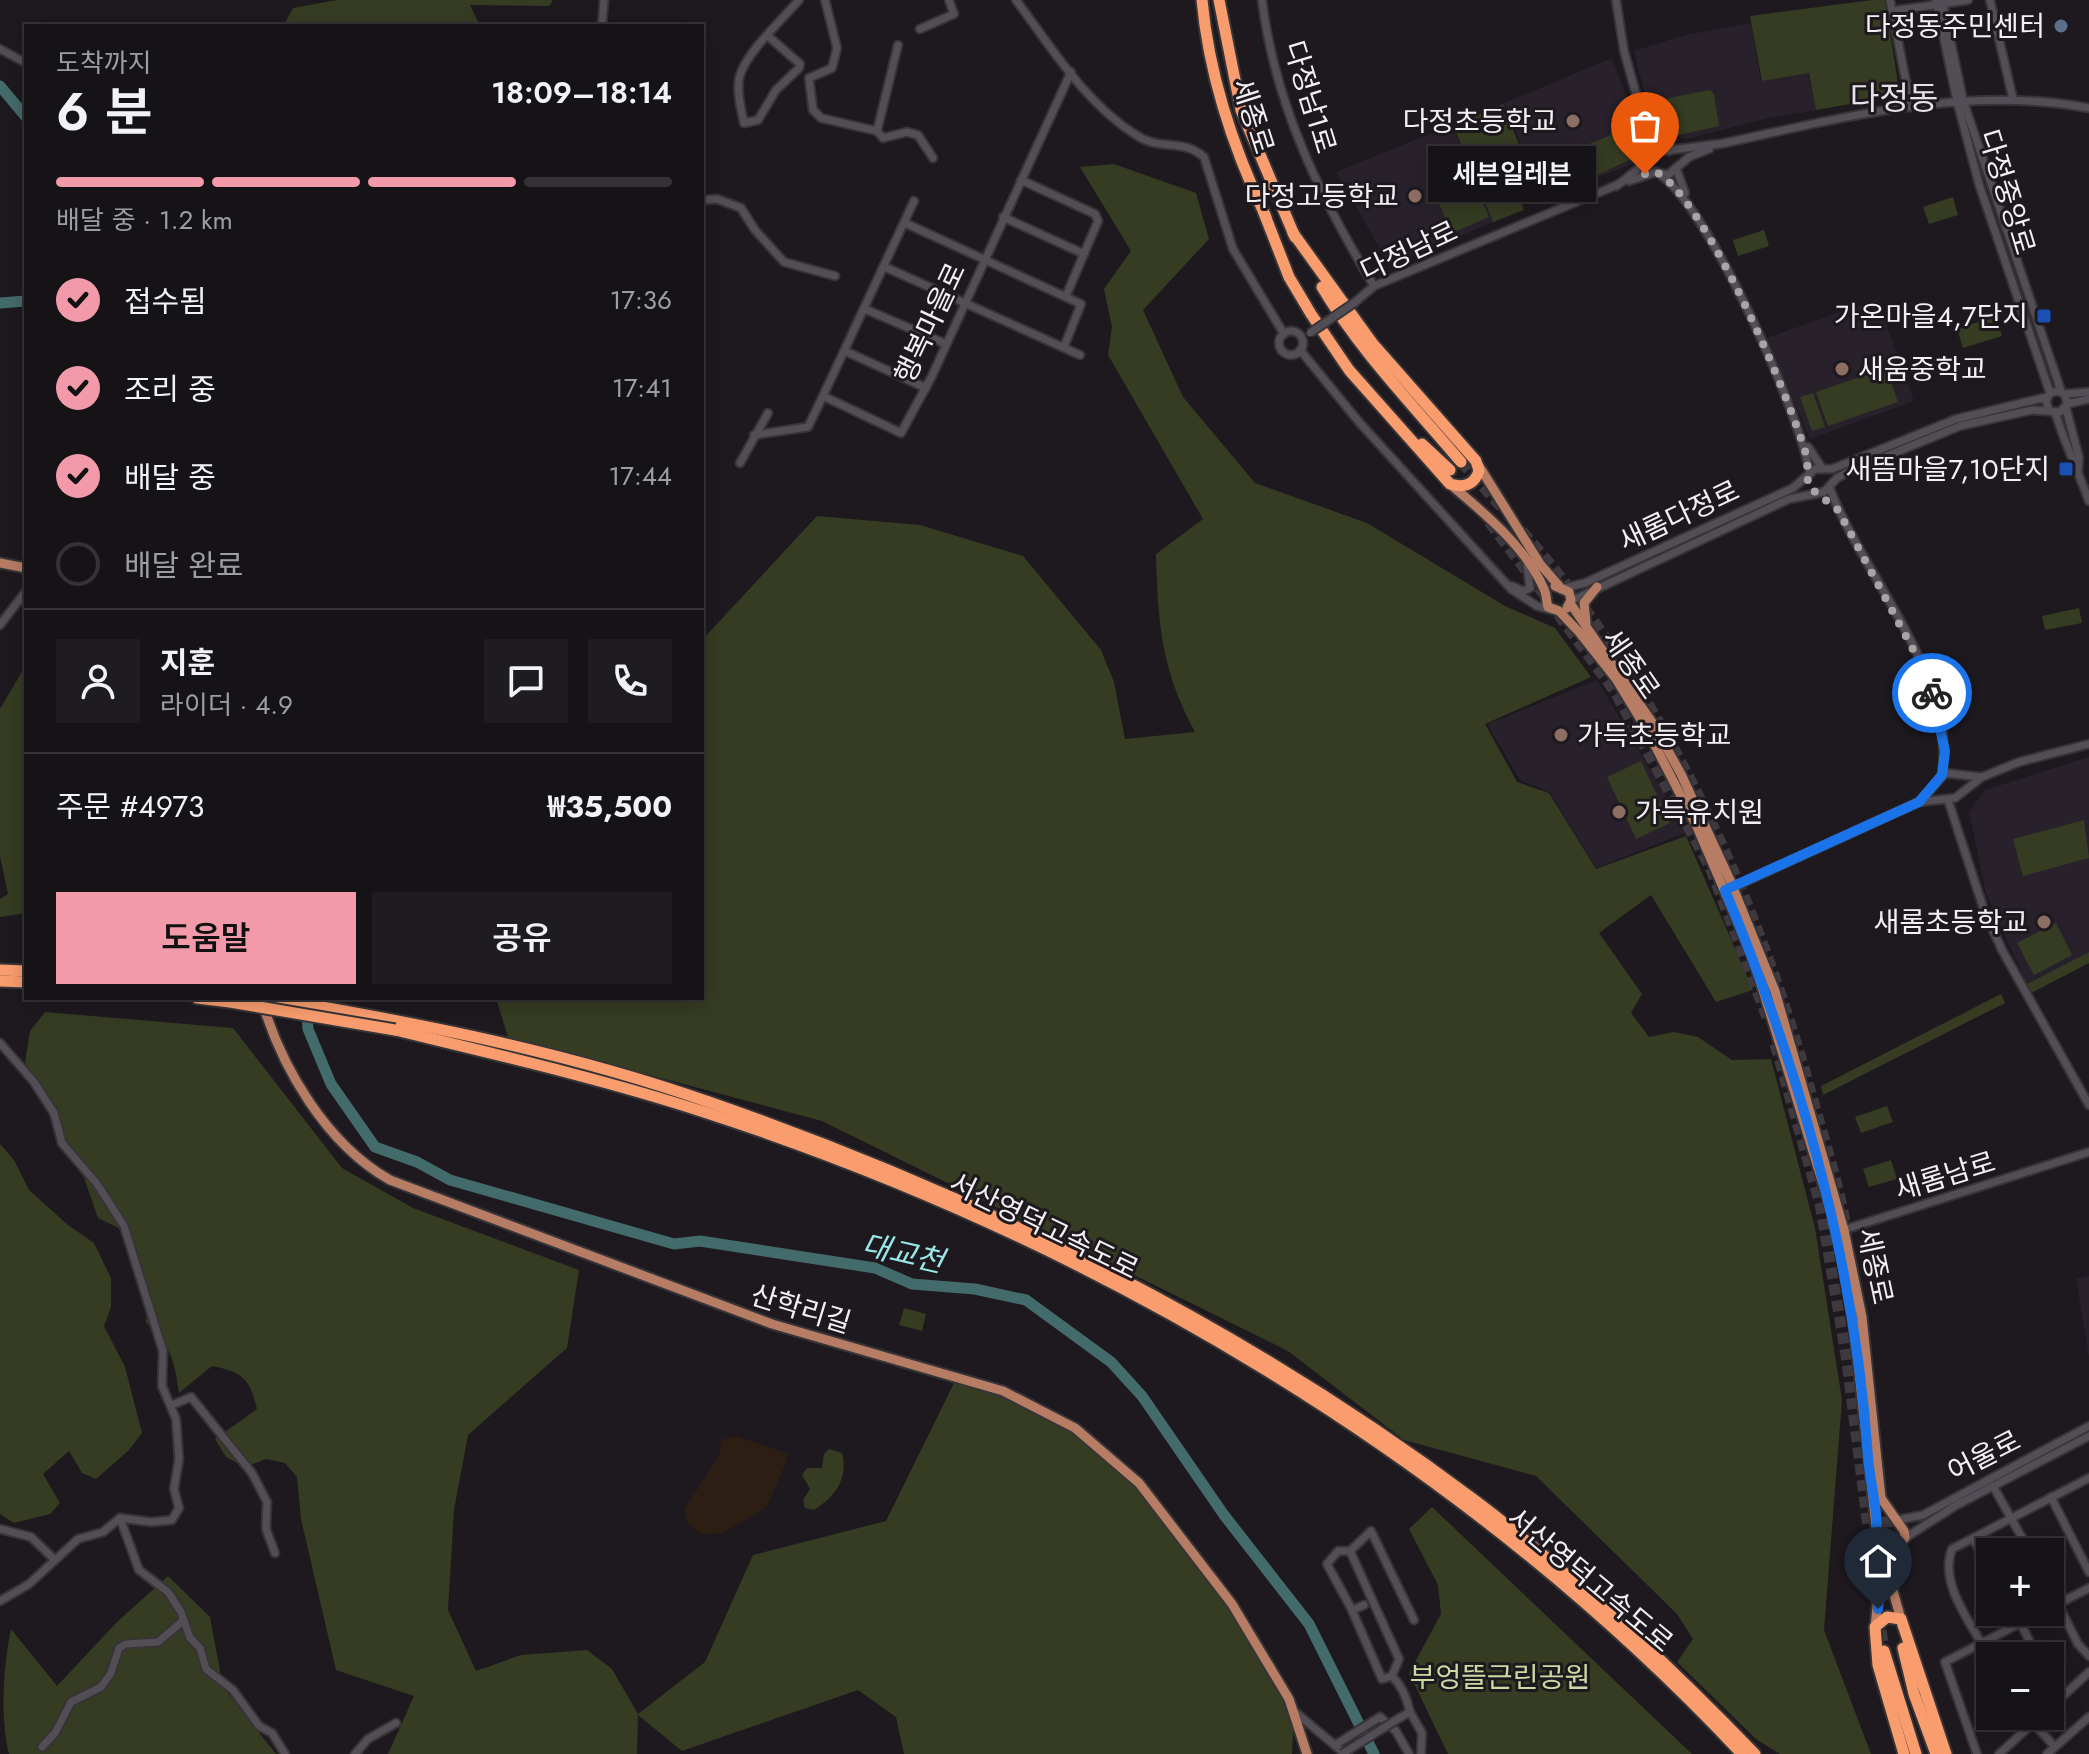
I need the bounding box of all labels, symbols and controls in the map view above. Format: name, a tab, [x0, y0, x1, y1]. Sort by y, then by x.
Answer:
place label: 다정동주민센터	[1865, 6, 2045, 47]
marker: 다정동주민센터	[2052, 17, 2070, 35]
street label: 다정남1로	[1273, 36, 1347, 158]
text: 도착까지	[56, 44, 152, 82]
text: 18:09–18:14	[491, 71, 672, 114]
street label: 세종로	[1222, 73, 1284, 159]
text: 6 분	[56, 74, 153, 150]
district label: 다정동	[1850, 75, 1938, 121]
pin	[1611, 92, 1679, 174]
place label: 다정초등학교	[1402, 101, 1557, 142]
icon: bag	[1623, 104, 1667, 148]
marker: 다정초등학교	[1564, 112, 1582, 130]
street label: 다정중앙로	[1969, 124, 2045, 260]
callout: 세븐일레븐	[1429, 146, 1597, 202]
text: 세븐일레븐	[1452, 155, 1572, 193]
place label: 다정고등학교	[1244, 176, 1399, 217]
marker: 다정고등학교	[1406, 187, 1424, 205]
text: 배달 중 · 1.2 km	[56, 201, 233, 239]
street label: 다정남로	[1354, 211, 1464, 291]
street label: 행복마을로	[884, 256, 976, 390]
icon: check	[56, 278, 100, 322]
text: 접수됨	[124, 280, 207, 323]
text: 17:36	[610, 281, 672, 319]
place label: 가온마을4,7단지	[1834, 296, 2028, 337]
marker: 가온마을4,7단지	[2035, 307, 2053, 325]
place label: 새움중학교	[1858, 349, 1987, 390]
marker: 새움중학교	[1833, 360, 1851, 378]
icon: check	[56, 366, 100, 410]
text: 조리 중	[124, 368, 216, 411]
text: 17:41	[612, 369, 672, 407]
place label: 새뜸마을7,10단지	[1846, 449, 2050, 490]
icon: check	[56, 454, 100, 498]
text: 배달 중	[124, 456, 216, 499]
text: 17:44	[609, 457, 672, 495]
marker: 새뜸마을7,10단지	[2057, 460, 2075, 478]
street label: 새롬다정로	[1612, 470, 1746, 562]
text: 배달 완료	[124, 544, 243, 587]
street label: 세종로	[1592, 621, 1670, 707]
button: person	[56, 639, 140, 723]
button: chat	[484, 639, 568, 723]
button: phone	[588, 639, 672, 723]
text: 지훈	[160, 641, 215, 684]
courier	[1892, 653, 1972, 733]
icon: bike	[1910, 671, 1954, 715]
text: 라이더 · 4.9	[160, 686, 293, 724]
place label: 가득초등학교	[1577, 715, 1732, 756]
marker: 가득초등학교	[1552, 726, 1570, 744]
text: 주문 #4973	[56, 785, 204, 828]
text: ₩35,500	[548, 785, 672, 828]
place label: 가득유치원	[1635, 792, 1764, 833]
marker: 가득유치원	[1610, 803, 1628, 821]
button: 도움말	[56, 892, 356, 984]
button: 공유	[372, 892, 672, 984]
place label: 새롬초등학교	[1873, 902, 2028, 943]
marker: 새롬초등학교	[2035, 913, 2053, 931]
street label: 새롬남로	[1890, 1141, 2000, 1211]
street label: 서산영덕고속도로	[942, 1162, 1146, 1290]
water label: 대교천	[858, 1223, 951, 1284]
street label: 세종로	[1847, 1224, 1903, 1308]
street label: 산학리길	[746, 1274, 856, 1344]
street label: 어울로	[1940, 1420, 2028, 1492]
street label: 서산영덕고속도로	[1498, 1498, 1682, 1662]
pin	[1844, 1527, 1912, 1609]
map controls	[1976, 1538, 2064, 1730]
button: +	[1976, 1538, 2064, 1626]
icon: home	[1856, 1539, 1900, 1583]
button: −	[1976, 1642, 2064, 1730]
park label: 부엉뜰근린공원	[1410, 1657, 1590, 1698]

